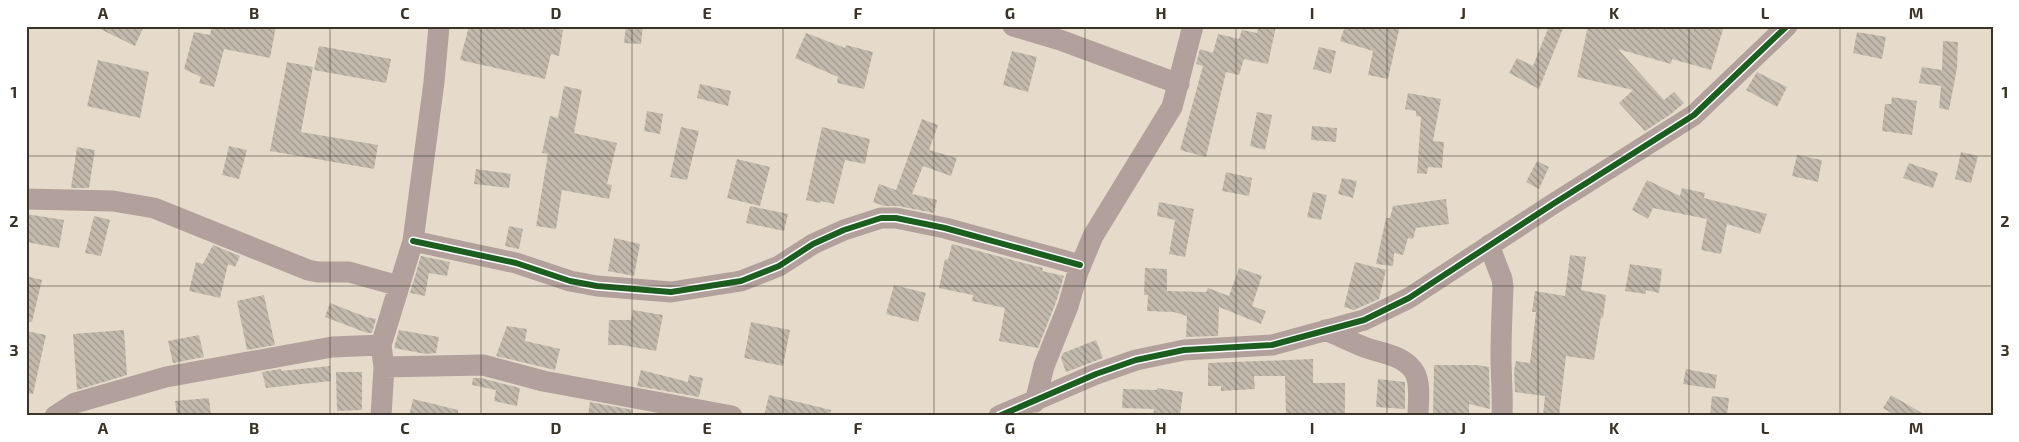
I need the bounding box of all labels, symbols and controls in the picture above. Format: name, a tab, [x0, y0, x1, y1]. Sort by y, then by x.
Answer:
text: A	[98, 3, 109, 22]
text: B	[249, 3, 259, 22]
text: C	[400, 3, 410, 22]
text: D	[551, 3, 562, 22]
text: E	[702, 3, 712, 22]
text: F	[854, 3, 863, 22]
text: G	[1005, 3, 1015, 22]
text: H	[1155, 3, 1167, 22]
text: I	[1310, 3, 1314, 22]
text: J	[1460, 3, 1466, 22]
text: K	[1609, 3, 1620, 22]
text: L	[1761, 3, 1770, 22]
text: M	[1909, 3, 1923, 22]
text: 1	[11, 82, 17, 101]
text: 1	[2002, 82, 2008, 101]
text: 2	[9, 211, 19, 230]
text: 2	[2000, 211, 2010, 230]
text: 3	[9, 340, 19, 359]
text: 3	[2000, 340, 2010, 359]
text: A	[98, 418, 109, 437]
text: B	[249, 418, 259, 437]
text: C	[400, 418, 410, 437]
text: D	[551, 418, 562, 437]
text: E	[702, 418, 712, 437]
text: F	[854, 418, 863, 437]
text: G	[1005, 418, 1015, 437]
text: H	[1155, 418, 1167, 437]
text: I	[1310, 418, 1314, 437]
text: J	[1460, 418, 1466, 437]
text: K	[1609, 418, 1620, 437]
text: L	[1761, 418, 1770, 437]
text: M	[1909, 418, 1923, 437]

